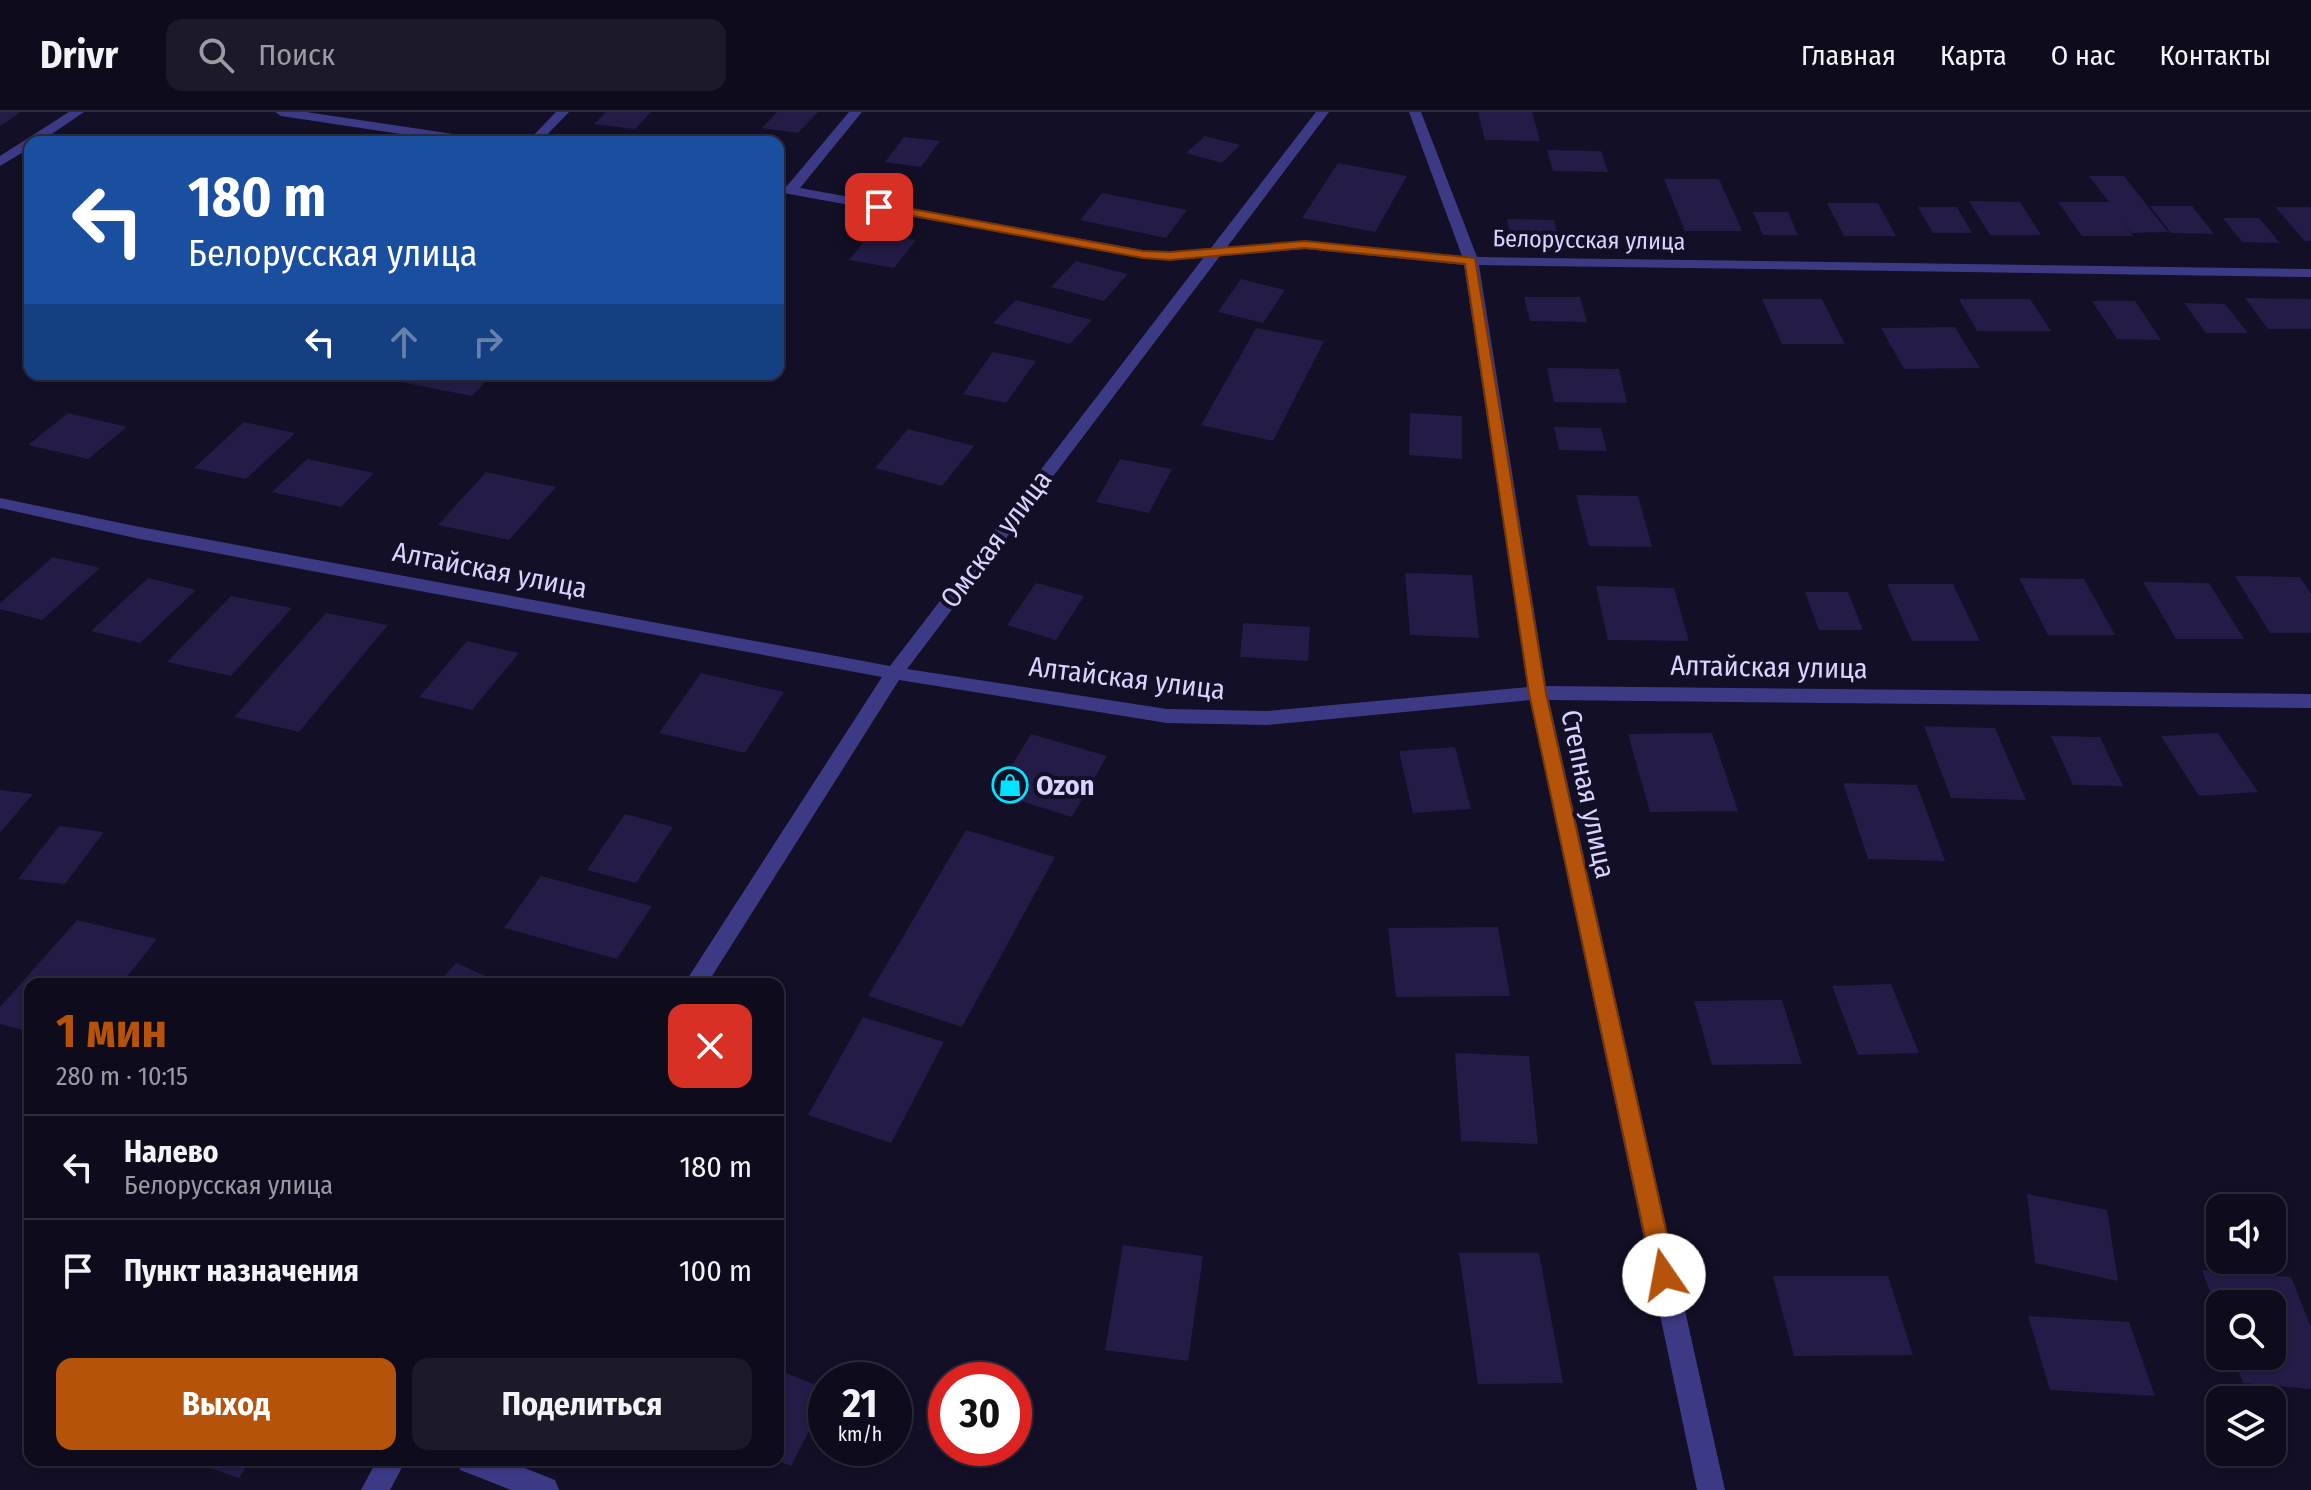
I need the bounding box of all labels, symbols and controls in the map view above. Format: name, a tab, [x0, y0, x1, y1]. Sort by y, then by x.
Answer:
search box	[166, 19, 726, 91]
text: Drivr	[40, 32, 118, 78]
icon: search	[194, 33, 238, 77]
text: Поиск	[258, 37, 335, 73]
text: Главная	[1801, 39, 1896, 72]
text: Карта	[1940, 39, 2007, 72]
text: О нас	[2051, 39, 2116, 72]
text: Контакты	[2160, 39, 2271, 72]
text: 180 m	[188, 164, 326, 231]
icon: left	[56, 168, 160, 272]
pin	[845, 173, 913, 241]
icon: arrive	[857, 185, 901, 229]
street label: Белорусская улица	[1492, 224, 1686, 256]
text: Белорусская улица	[188, 232, 477, 276]
icon: left	[298, 320, 342, 364]
icon: ahead	[382, 320, 426, 364]
icon: right	[466, 320, 510, 364]
street label: Омская улица	[934, 464, 1058, 614]
street label: Алтайская улица	[390, 535, 590, 605]
street label: Алтайская улица	[1670, 649, 1868, 685]
street label: Алтайская улица	[1027, 650, 1227, 706]
street label: Степная улица	[1554, 707, 1622, 881]
shop icon: Ozon	[991, 766, 1029, 804]
place label: Ozon	[1036, 769, 1094, 802]
text: 1 мин	[56, 1002, 167, 1060]
button: close	[668, 1004, 752, 1088]
text: 280 m · 10:15	[56, 1061, 188, 1092]
text: Налево	[124, 1134, 219, 1170]
icon: left	[56, 1145, 100, 1189]
text: 180 m	[680, 1149, 752, 1185]
text: Белорусская улица	[124, 1170, 333, 1201]
map controls	[2206, 1194, 2286, 1466]
button: sound	[2206, 1194, 2286, 1274]
position arrow	[1622, 1233, 1706, 1317]
icon: arrive	[56, 1249, 100, 1293]
text: Пункт назначения	[124, 1253, 359, 1289]
text: 100 m	[679, 1253, 752, 1289]
button: search	[2206, 1290, 2286, 1370]
button: Выход	[56, 1358, 396, 1450]
button: Поделиться	[412, 1358, 752, 1450]
speed limit sign: 30	[928, 1362, 1032, 1466]
text: 21	[843, 1380, 877, 1428]
button: layers	[2206, 1386, 2286, 1466]
text: km/h	[838, 1422, 882, 1446]

